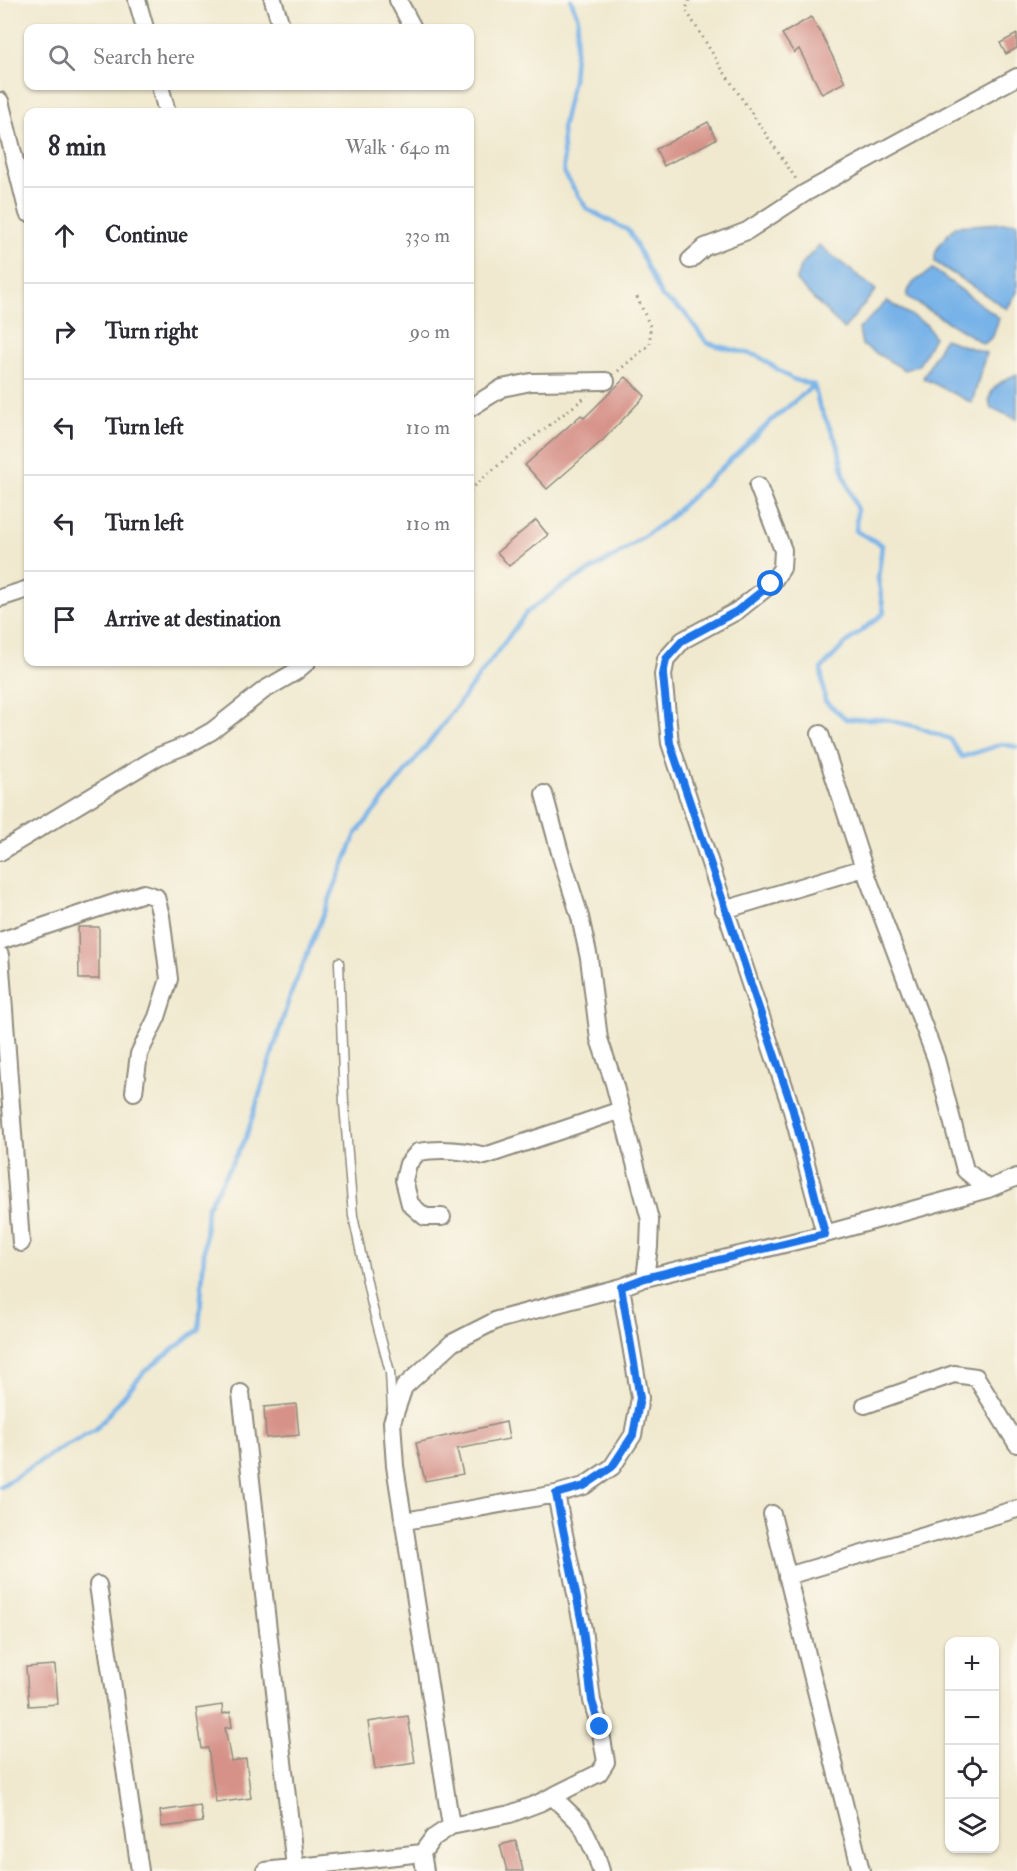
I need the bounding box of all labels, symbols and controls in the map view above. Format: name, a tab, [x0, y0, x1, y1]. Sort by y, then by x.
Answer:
search box	[24, 24, 474, 90]
icon: search	[45, 41, 78, 74]
text: Search here	[93, 43, 195, 71]
text: 8 min	[48, 131, 106, 163]
text: Walk · 640 m	[345, 135, 450, 160]
icon: ahead	[48, 219, 81, 252]
text: Continue	[105, 221, 188, 249]
text: 330 m	[405, 223, 450, 248]
icon: right	[48, 315, 81, 348]
text: Turn right	[105, 317, 198, 345]
text: 90 m	[410, 319, 450, 344]
icon: left	[48, 411, 81, 444]
text: Turn left	[105, 413, 184, 441]
text: 110 m	[406, 415, 450, 440]
icon: left	[48, 507, 81, 540]
text: Turn left	[105, 509, 184, 537]
text: 110 m	[406, 511, 450, 536]
route start	[757, 570, 783, 596]
icon: arrive	[48, 603, 81, 636]
text: Arrive at destination	[105, 605, 281, 633]
map controls	[945, 1637, 999, 1853]
button: +	[945, 1637, 999, 1691]
button: −	[945, 1691, 999, 1745]
route end	[586, 1713, 612, 1739]
button: locate	[945, 1745, 999, 1799]
button: layers	[945, 1799, 999, 1853]

